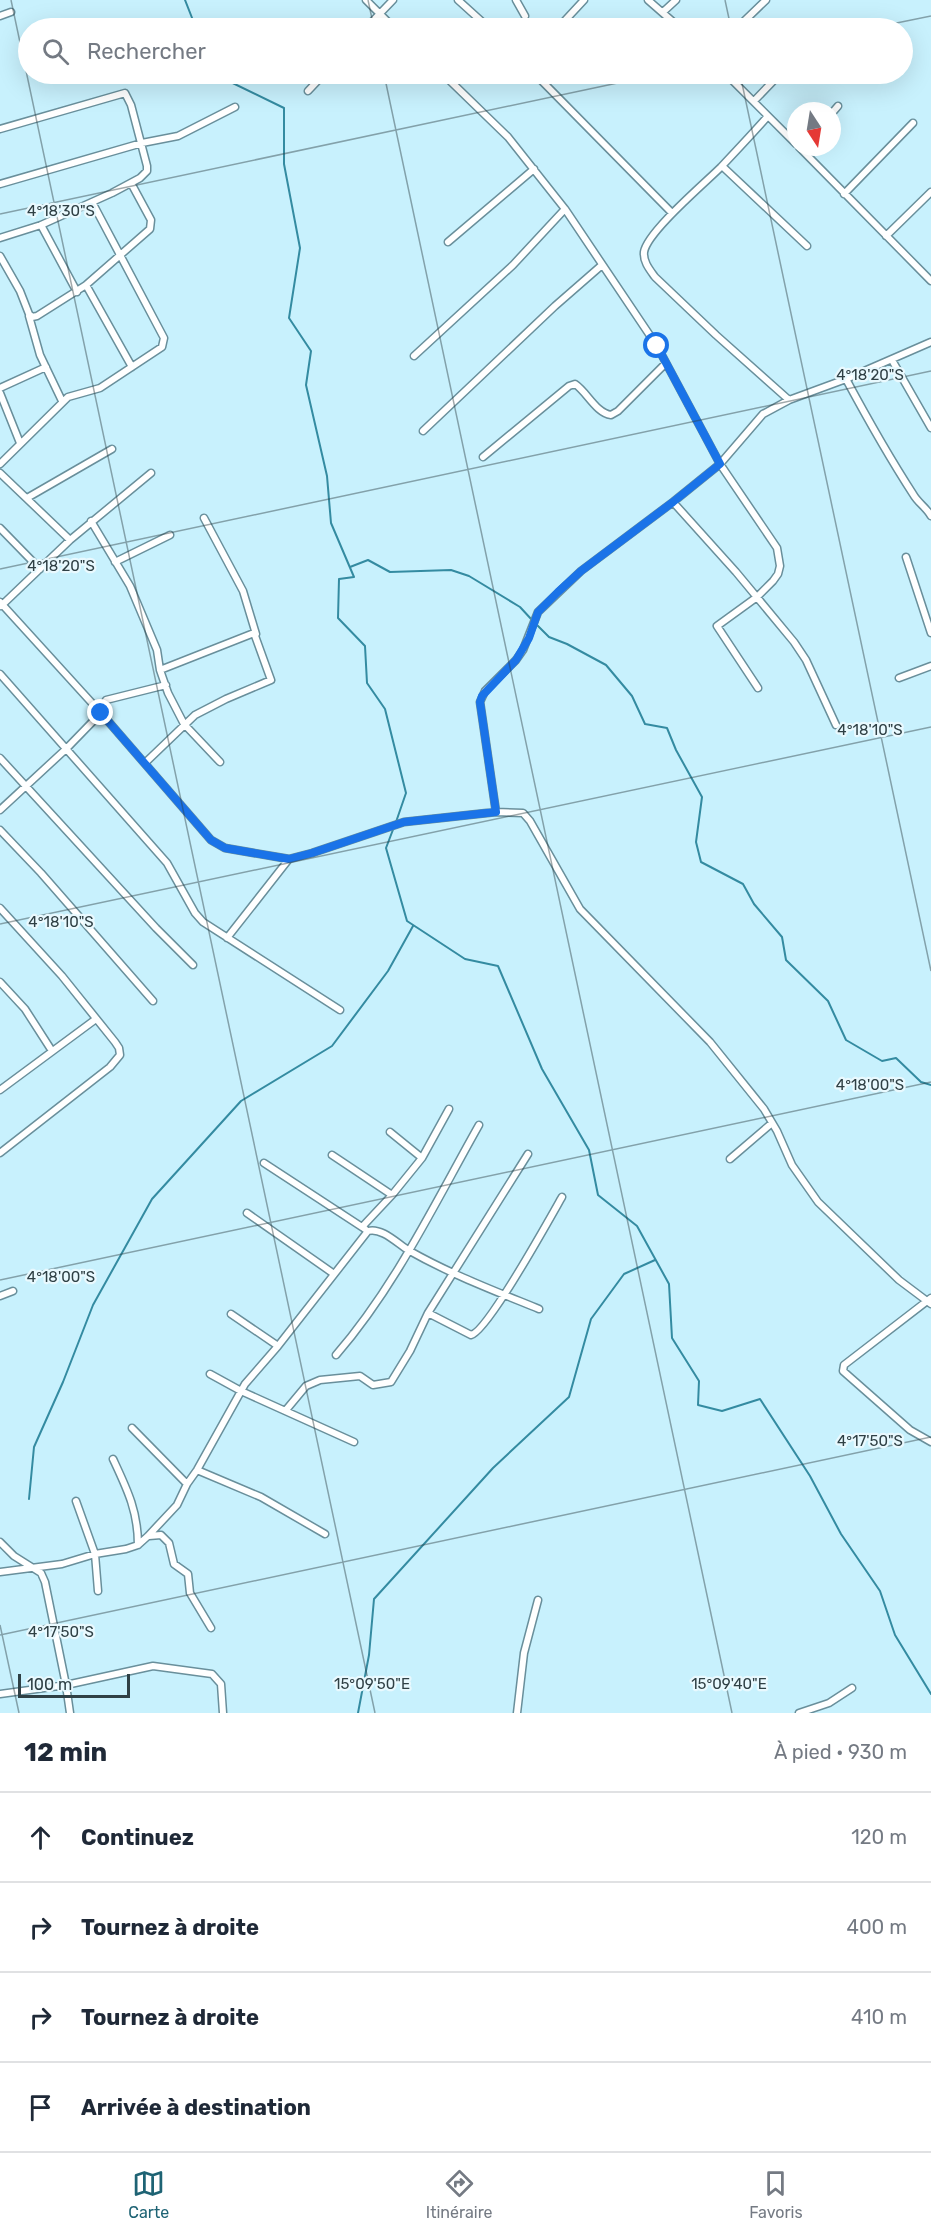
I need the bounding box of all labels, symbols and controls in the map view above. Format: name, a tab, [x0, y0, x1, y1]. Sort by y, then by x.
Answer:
search box	[18, 18, 913, 84]
icon: search	[39, 35, 72, 68]
text: Rechercher	[87, 38, 206, 65]
north arrow	[787, 102, 841, 156]
text: 4°18'30"S	[27, 202, 95, 220]
route start	[643, 332, 669, 358]
text: 4°18'20"S	[836, 366, 904, 384]
text: 4°18'20"S	[27, 557, 95, 575]
route end	[87, 699, 113, 725]
text: 4°18'10"S	[837, 721, 903, 739]
text: 4°18'10"S	[28, 913, 94, 931]
text: 4°18'00"S	[836, 1076, 904, 1094]
text: 4°18'00"S	[27, 1268, 95, 1286]
text: 4°17'50"S	[837, 1432, 903, 1450]
text: 4°17'50"S	[28, 1623, 94, 1641]
scale bar	[18, 1671, 130, 1698]
text: 100 m	[27, 1675, 72, 1694]
text: 15°09'50"E	[334, 1675, 410, 1693]
text: 15°09'40"E	[691, 1675, 767, 1693]
text: 12 min	[24, 1737, 107, 1768]
text: À pied · 930 m	[774, 1740, 907, 1764]
icon: ahead	[24, 1821, 57, 1854]
text: Continuez	[81, 1824, 194, 1851]
text: 120 m	[851, 1825, 907, 1849]
icon: right	[24, 1911, 57, 1944]
text: Tournez à droite	[81, 1914, 259, 1941]
text: 400 m	[847, 1915, 907, 1939]
icon: right	[24, 2001, 57, 2034]
text: Tournez à droite	[81, 2004, 259, 2031]
text: 410 m	[851, 2005, 907, 2029]
icon: arrive	[24, 2091, 57, 2124]
text: Arrivée à destination	[81, 2094, 311, 2121]
tab: Carte	[128, 2167, 169, 2222]
tab: Itinéraire	[426, 2167, 493, 2222]
tab: Favoris	[749, 2167, 803, 2222]

